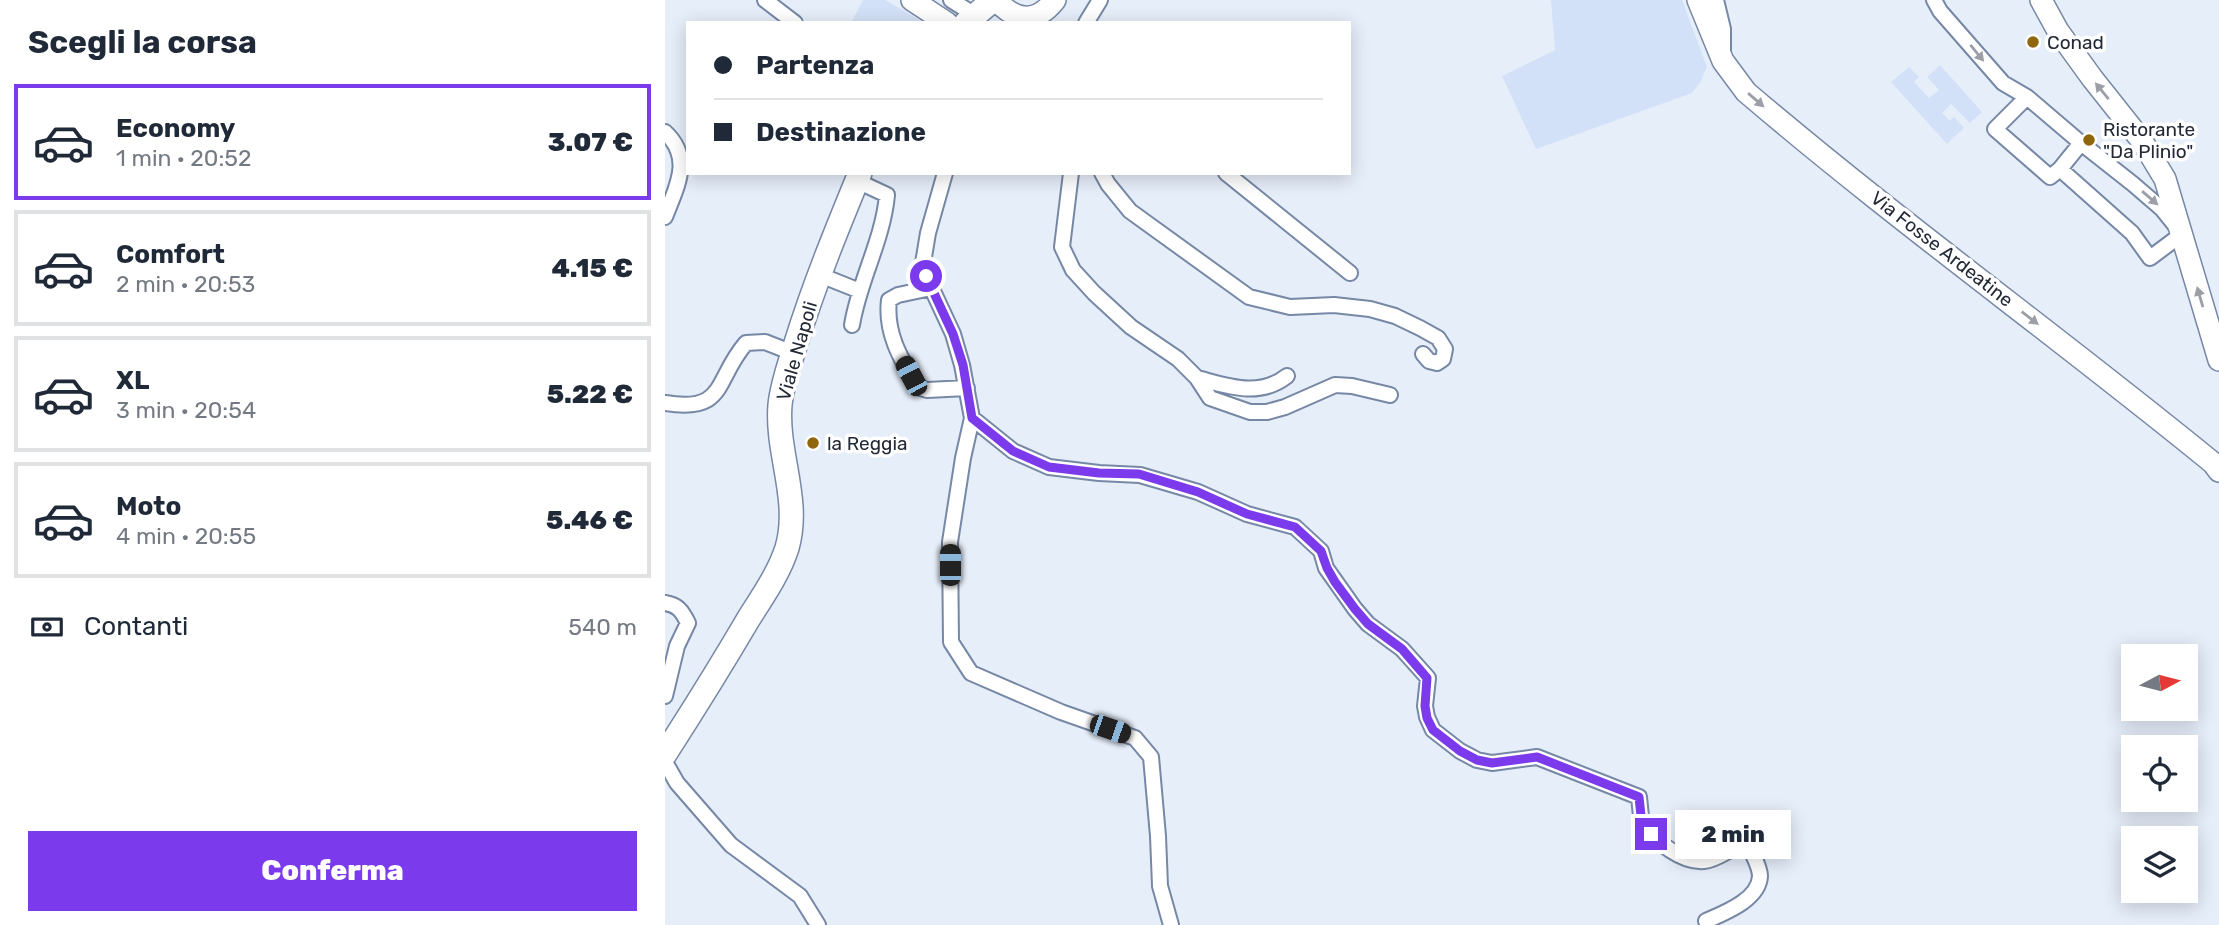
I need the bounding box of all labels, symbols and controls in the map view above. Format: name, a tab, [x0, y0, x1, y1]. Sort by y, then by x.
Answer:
text: Scegli la corsa	[28, 23, 257, 61]
place label: Conad	[2047, 31, 2104, 54]
marker: Conad	[2025, 34, 2041, 50]
one-way arrow	[1969, 44, 1984, 61]
text: Partenza	[756, 50, 874, 81]
one-way arrow	[2096, 82, 2110, 100]
one-way arrow	[1747, 92, 1764, 107]
icon: car	[32, 111, 95, 174]
text: Economy	[116, 113, 235, 144]
text: Destinazione	[756, 117, 926, 148]
place label: Ristorante "Da Plinio"	[2103, 118, 2195, 163]
text: 3.07 €	[548, 127, 633, 158]
marker: Ristorante "Da Plinio"	[2081, 132, 2097, 148]
text: 1 min · 20:52	[116, 144, 251, 172]
street label: Via Fosse Ardeatine	[1866, 186, 2018, 312]
one-way arrow	[2142, 190, 2159, 206]
icon: car	[32, 237, 95, 300]
text: Comfort	[116, 239, 225, 270]
text: 4.15 €	[551, 253, 633, 284]
route start	[910, 260, 942, 292]
text: 2 min · 20:53	[116, 270, 255, 298]
one-way arrow	[2194, 287, 2204, 308]
street label: Viale Napoli	[772, 299, 822, 403]
one-way arrow	[2020, 311, 2038, 326]
car	[892, 353, 931, 399]
icon: car	[32, 363, 95, 426]
text: XL	[116, 365, 149, 396]
text: 5.22 €	[547, 379, 633, 410]
text: 3 min · 20:54	[116, 396, 256, 424]
place label: la Reggia	[827, 432, 908, 455]
marker: la Reggia	[805, 435, 821, 451]
icon: car	[32, 489, 95, 552]
text: Moto	[116, 491, 181, 522]
text: 5.46 €	[546, 505, 633, 536]
text: 4 min · 20:55	[116, 522, 256, 550]
car	[940, 544, 961, 586]
icon: cash	[28, 608, 66, 646]
text: Contanti	[84, 611, 188, 642]
text: 540 m	[568, 613, 637, 641]
north arrow	[2121, 644, 2198, 721]
map controls	[2121, 644, 2198, 903]
car	[1087, 712, 1134, 746]
button: locate	[2121, 735, 2198, 812]
callout: 2 min	[1675, 810, 1791, 858]
route end	[1635, 818, 1667, 850]
text: 2 min	[1701, 820, 1765, 848]
button: layers	[2121, 826, 2198, 903]
button: Conferma	[28, 831, 637, 911]

